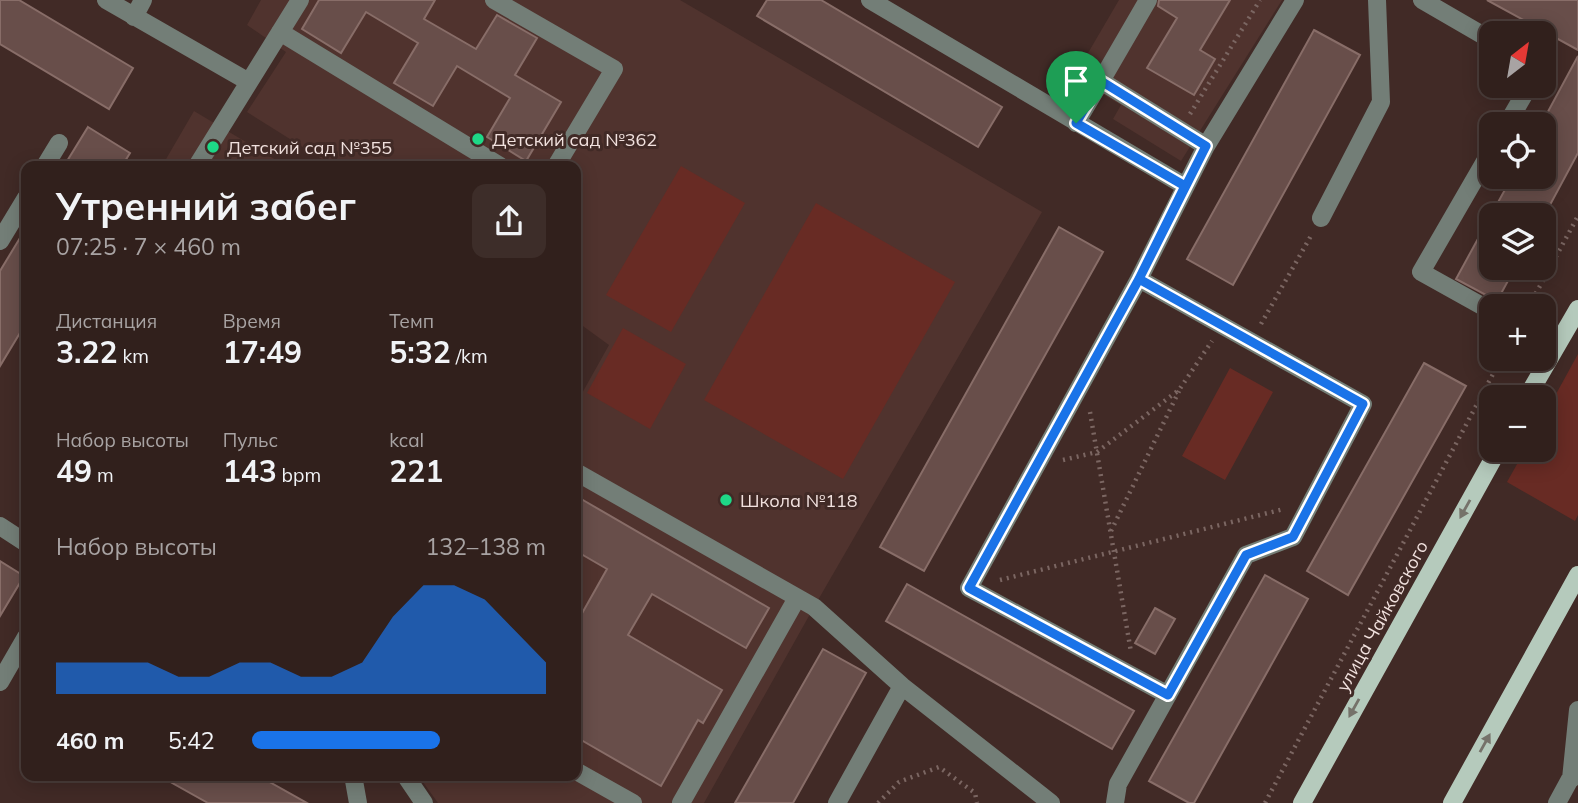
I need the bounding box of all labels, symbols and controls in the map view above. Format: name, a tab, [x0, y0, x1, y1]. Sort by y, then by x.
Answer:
north arrow	[1479, 21, 1556, 98]
map controls	[1479, 21, 1556, 462]
pin	[1046, 51, 1106, 123]
icon: arrive	[1057, 62, 1095, 100]
button: locate	[1479, 112, 1556, 189]
place label: Детский сад №362	[492, 128, 657, 151]
marker: Детский сад №362	[470, 131, 486, 147]
place label: Детский сад №355	[227, 136, 392, 159]
marker: Детский сад №355	[205, 139, 221, 155]
text: Утренний забег	[56, 182, 356, 230]
button: share	[472, 184, 546, 258]
button: layers	[1479, 203, 1556, 280]
text: 07:25 · 7 × 460 m	[56, 232, 241, 261]
button: +	[1479, 294, 1556, 371]
text: Дистанция	[56, 309, 157, 333]
text: Время	[223, 309, 281, 333]
text: Темп	[389, 309, 434, 333]
text: 3.22	[56, 333, 117, 371]
text: 17:49	[223, 333, 302, 371]
text: 5:32	[389, 333, 451, 371]
text: km	[117, 344, 149, 368]
text: /km	[451, 344, 488, 368]
button: −	[1479, 385, 1556, 462]
text: Набор высоты	[56, 428, 189, 452]
text: Пульс	[223, 428, 278, 452]
text: kcal	[389, 428, 424, 452]
text: 49	[56, 452, 92, 490]
text: 143	[223, 452, 277, 490]
text: 221	[389, 452, 443, 490]
text: m	[92, 463, 114, 487]
text: bpm	[277, 463, 321, 487]
place label: Школа №118	[740, 489, 858, 512]
marker: Школа №118	[718, 492, 734, 508]
one-way arrow	[1459, 500, 1471, 519]
text: Набор высоты	[56, 532, 217, 561]
text: 132–138 m	[425, 532, 546, 561]
street label: улица Чайковского	[1331, 536, 1433, 696]
one-way arrow	[1348, 699, 1360, 718]
text: 460 m	[56, 726, 124, 755]
text: 5:42	[168, 726, 215, 755]
one-way arrow	[1479, 734, 1491, 753]

